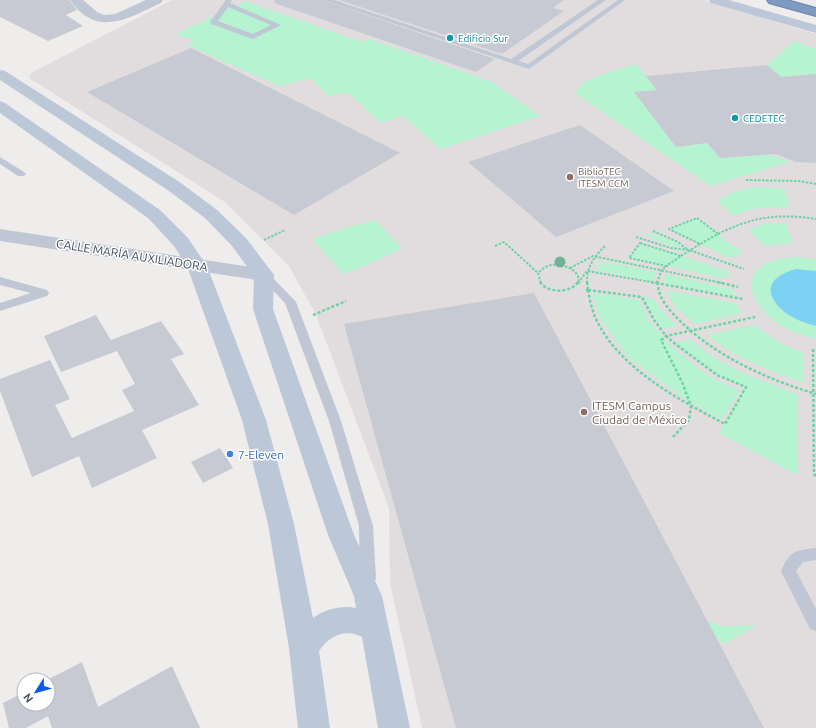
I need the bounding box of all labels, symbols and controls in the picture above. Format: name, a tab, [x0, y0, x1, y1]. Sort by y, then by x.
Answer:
marker: Edificio Sur	[445, 33, 455, 43]
place label: Edificio Sur	[458, 33, 508, 44]
marker: CEDETEC	[730, 113, 740, 123]
place label: CEDETEC	[743, 113, 785, 124]
place label: BiblioTEC ITESM CCM	[578, 166, 629, 189]
marker: BiblioTEC ITESM CCM	[565, 172, 575, 182]
street label: CALLE MARÍA AUXILIADORA	[55, 237, 209, 273]
place label: ITESM Campus Ciudad de México	[592, 399, 687, 426]
marker: ITESM Campus Ciudad de México	[579, 407, 589, 417]
place label: 7-Eleven	[238, 448, 284, 461]
marker: 7-Eleven	[225, 449, 235, 459]
north arrow	[16, 672, 56, 712]
text: N	[21, 691, 35, 705]

